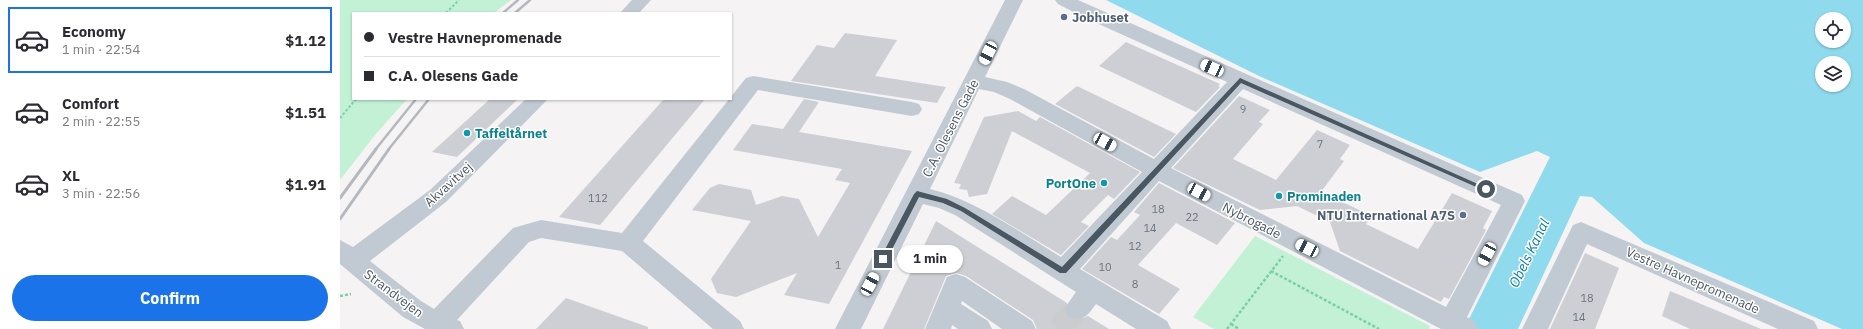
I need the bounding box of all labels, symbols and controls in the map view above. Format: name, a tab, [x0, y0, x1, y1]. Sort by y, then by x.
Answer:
place label: Jobhuset	[1072, 9, 1129, 26]
marker: Jobhuset	[1059, 12, 1069, 22]
map controls	[1815, 12, 1851, 92]
button: locate	[1815, 12, 1851, 48]
icon: car	[14, 22, 50, 58]
text: Economy	[62, 22, 126, 41]
text: Vestre Havnepromenade	[388, 28, 562, 47]
text: $1.12	[285, 31, 326, 50]
car	[977, 40, 999, 66]
text: 1 min · 22:54	[62, 41, 140, 58]
button: layers	[1815, 56, 1851, 92]
car	[1199, 58, 1225, 78]
text: C.A. Olesens Gade	[388, 66, 518, 85]
street label: C.A. Olesens Gade	[918, 76, 982, 180]
icon: car	[14, 94, 50, 130]
text: Comfort	[62, 94, 119, 113]
house number: 9	[1240, 102, 1246, 116]
text: $1.51	[285, 103, 326, 122]
text: 2 min · 22:55	[62, 113, 140, 130]
place label: Taffeltårnet	[475, 125, 547, 142]
marker: Taffeltårnet	[462, 128, 472, 138]
car	[1092, 131, 1118, 153]
house number: 7	[1317, 137, 1323, 151]
street label: Akvavitvej	[421, 158, 476, 210]
icon: car	[14, 166, 50, 202]
text: XL	[62, 166, 80, 185]
text: $1.91	[285, 175, 326, 194]
place label: PortOne	[1046, 175, 1096, 192]
marker: PortOne	[1099, 178, 1109, 188]
route start	[1477, 180, 1495, 198]
car	[1186, 181, 1212, 203]
text: 3 min · 22:56	[62, 185, 140, 202]
place label: Prominaden	[1287, 188, 1361, 205]
house number: 112	[588, 191, 608, 205]
marker: Prominaden	[1274, 191, 1284, 201]
street label: Nybrogade	[1220, 198, 1284, 242]
house number: 18	[1151, 202, 1165, 216]
place label: NTU International A7S	[1317, 207, 1455, 224]
house number: 22	[1185, 210, 1199, 224]
marker: NTU International A7S	[1458, 210, 1468, 220]
water label: Obels Kanal	[1505, 215, 1553, 290]
house number: 14	[1143, 221, 1157, 235]
car	[1294, 237, 1320, 259]
house number: 12	[1128, 239, 1142, 253]
car	[1476, 241, 1498, 267]
street label: Vestre Havnepromenade	[1623, 243, 1762, 318]
callout: 1 min	[897, 245, 963, 273]
route end	[874, 250, 892, 268]
text: 1 min	[913, 250, 947, 267]
house number: 1	[835, 258, 842, 272]
house number: 10	[1098, 260, 1112, 274]
street label: Strandvejen	[361, 266, 427, 321]
car	[859, 271, 881, 297]
button: Confirm	[12, 275, 328, 321]
house number: 8	[1132, 277, 1138, 291]
house number: 18	[1580, 291, 1594, 305]
house number: 14	[1572, 310, 1586, 324]

